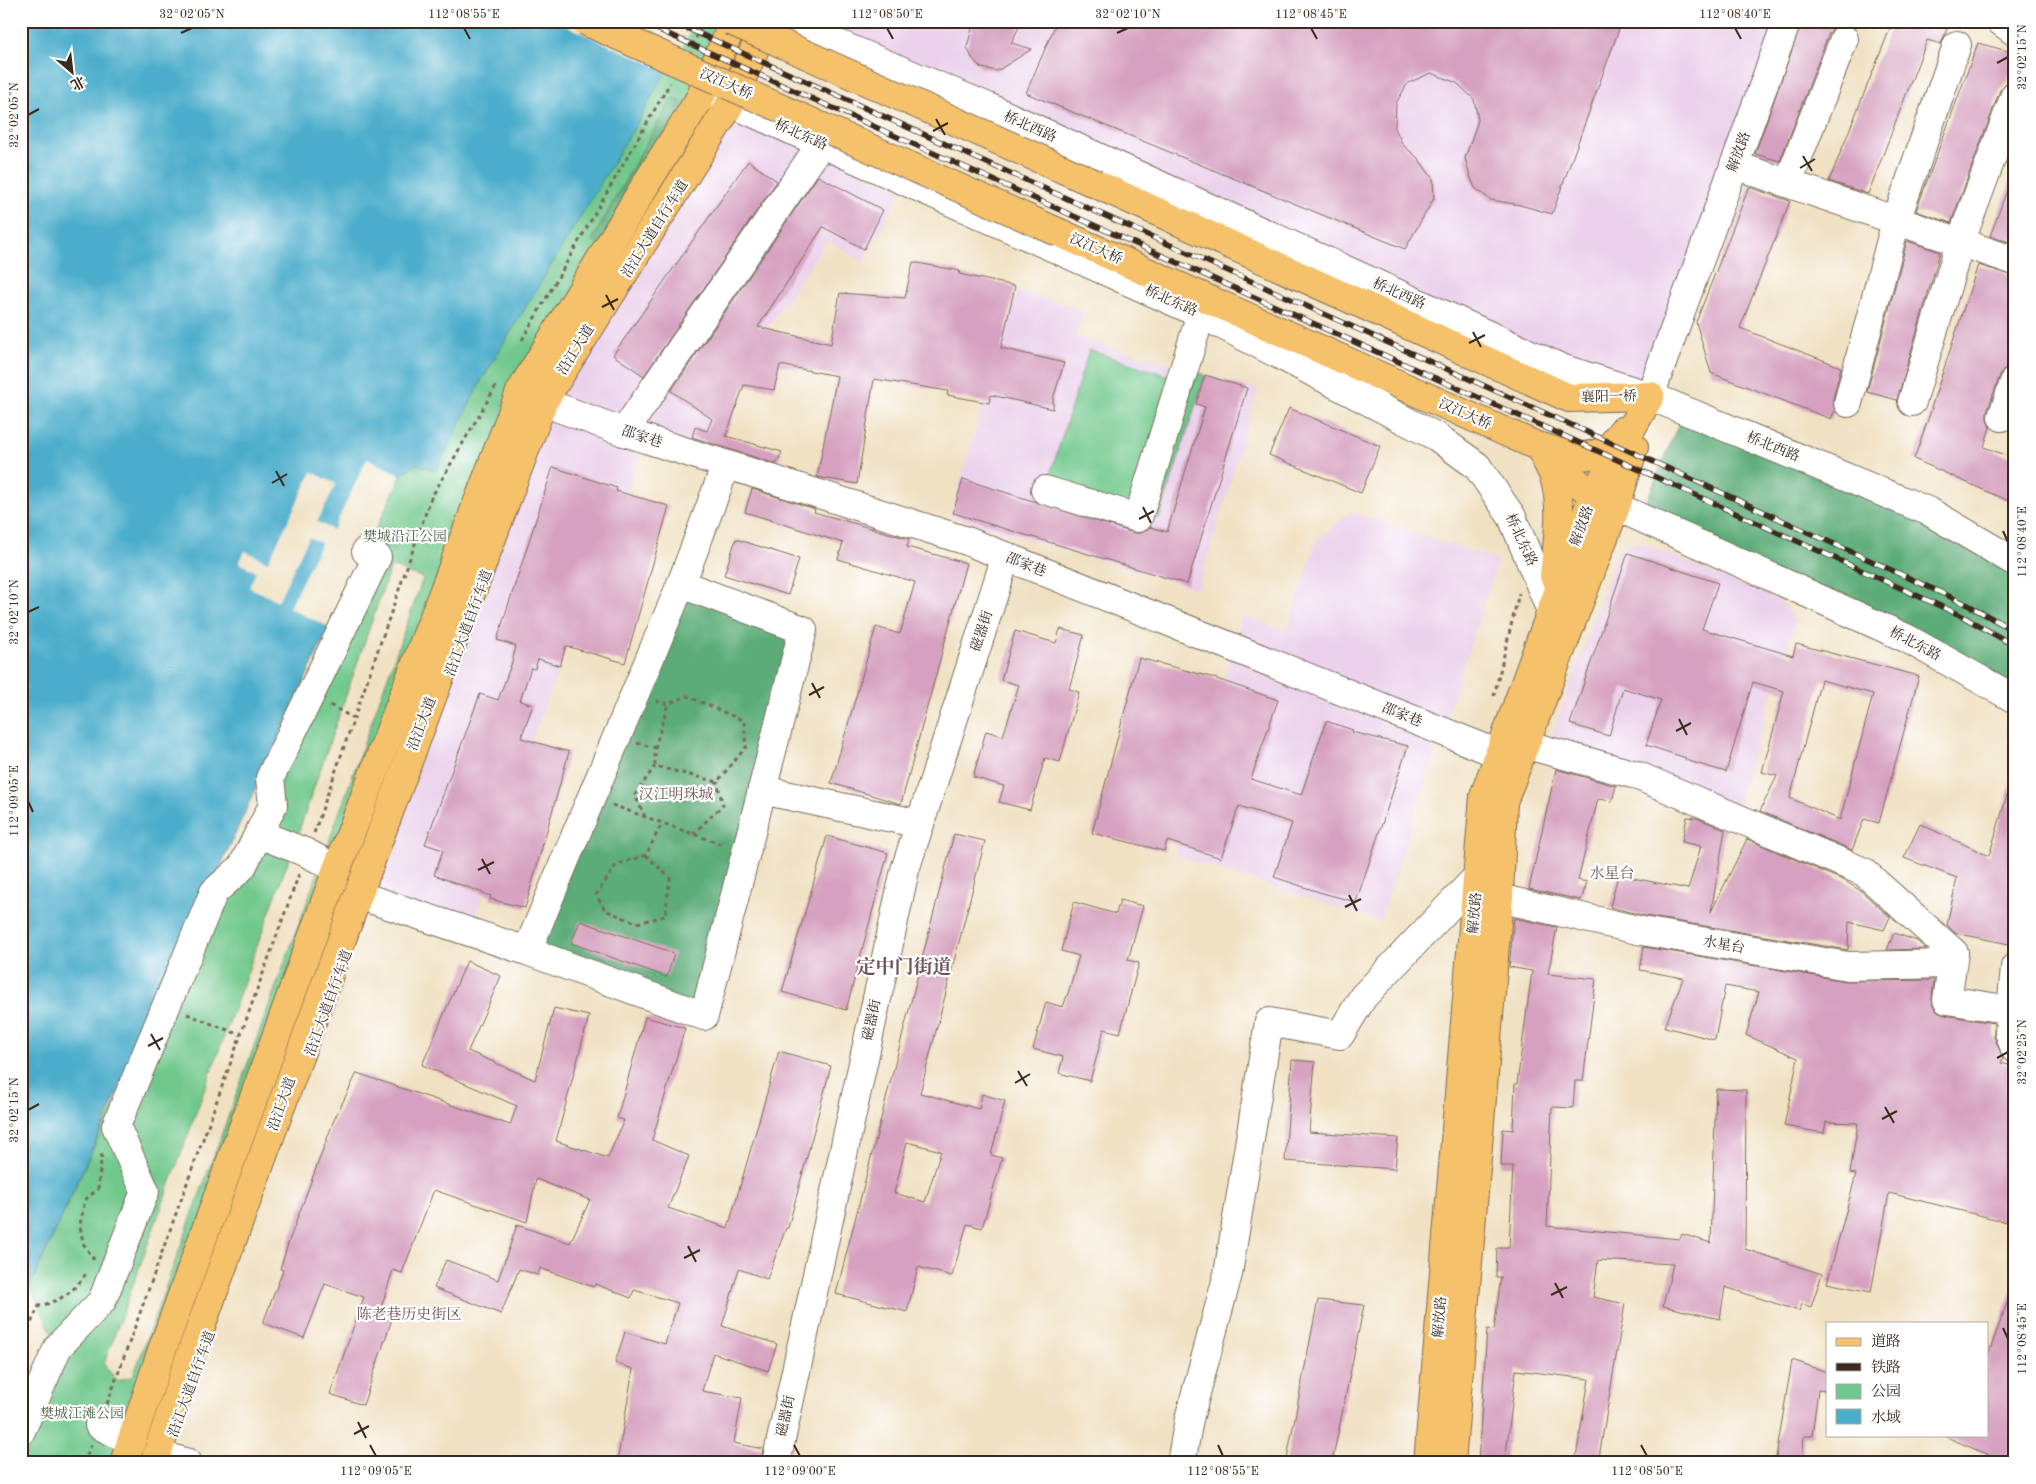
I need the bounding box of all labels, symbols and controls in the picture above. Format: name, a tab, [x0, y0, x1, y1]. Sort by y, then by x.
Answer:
text: 32°02'05"N	[159, 8, 225, 21]
text: 112°08'55"E	[428, 8, 500, 21]
text: 112°08'50"E	[851, 8, 923, 21]
text: 112°08'45"E	[1275, 8, 1347, 21]
text: 32°02'10"N	[1095, 9, 1161, 21]
text: 112°08'40"E	[1699, 9, 1771, 21]
text: 32°02'15"N	[2016, 24, 2029, 90]
north arrow	[48, 48, 98, 98]
street label: 汉江大桥	[698, 65, 755, 102]
text: 北	[68, 73, 88, 93]
text: 32°02'05"N	[8, 82, 21, 148]
street label: 桥北西路	[1002, 108, 1059, 145]
street label: 桥北东路	[773, 116, 830, 153]
street label: 解放路	[1724, 130, 1753, 174]
street label: 沿江大道自行车道	[619, 177, 691, 280]
street label: 汉江大桥	[1068, 230, 1125, 267]
street label: 桥北西路	[1371, 275, 1428, 312]
street label: 桥北东路	[1143, 282, 1200, 319]
street label: 沿江大道	[554, 322, 597, 377]
street label: 襄阳一桥	[1581, 389, 1637, 404]
street label: 汉江大桥	[1437, 395, 1494, 432]
street label: 邵家巷	[620, 423, 664, 450]
street label: 桥北西路	[1744, 429, 1802, 464]
street label: 解放路	[1567, 504, 1596, 548]
text: 112°08'40"E	[2017, 506, 2029, 578]
street label: 桥北东路	[1503, 511, 1540, 568]
park label: 樊城沿江公园	[363, 529, 447, 544]
street label: 邵家巷	[1004, 550, 1048, 579]
street label: 沿江大道自行车道	[442, 568, 495, 678]
text: 32°02'10"N	[9, 579, 21, 645]
street label: 磁器街	[968, 609, 995, 653]
street label: 桥北东路	[1887, 624, 1943, 663]
street label: 沿江大道	[404, 695, 439, 753]
street label: 邵家巷	[1380, 700, 1424, 729]
text: 112°09'05"E	[8, 765, 21, 837]
district label: 汉江明珠城	[638, 786, 714, 803]
district label: 水星台	[1589, 865, 1635, 882]
street label: 解放路	[1465, 891, 1484, 935]
street label: 水星台	[1702, 933, 1746, 956]
street label: 沿江大道自行车道	[302, 948, 355, 1058]
district label: 定中门街道	[856, 956, 952, 978]
street label: 磁器街	[860, 998, 883, 1042]
text: 32°02'25"N	[2016, 1019, 2029, 1085]
street label: 沿江大道	[265, 1075, 298, 1133]
text: 32°02'15"N	[8, 1077, 21, 1143]
street label: 解放路	[1430, 1295, 1449, 1339]
text: 112°08'45"E	[2016, 1303, 2029, 1375]
district label: 陈老巷历史街区	[356, 1306, 462, 1323]
legend	[1826, 1322, 1988, 1436]
street label: 沿江大道自行车道	[165, 1329, 218, 1439]
text: 道路	[1871, 1333, 1901, 1350]
text: 铁路	[1871, 1359, 1901, 1376]
text: 公园	[1871, 1383, 1901, 1400]
street label: 磁器街	[774, 1394, 797, 1438]
park label: 樊城江滩公园	[40, 1406, 124, 1421]
text: 水域	[1871, 1409, 1901, 1426]
text: 112°09'05"E	[340, 1465, 412, 1478]
text: 112°08'55"E	[1187, 1465, 1259, 1478]
text: 112°08'50"E	[1611, 1465, 1683, 1478]
text: 112°09'00"E	[764, 1466, 836, 1478]

